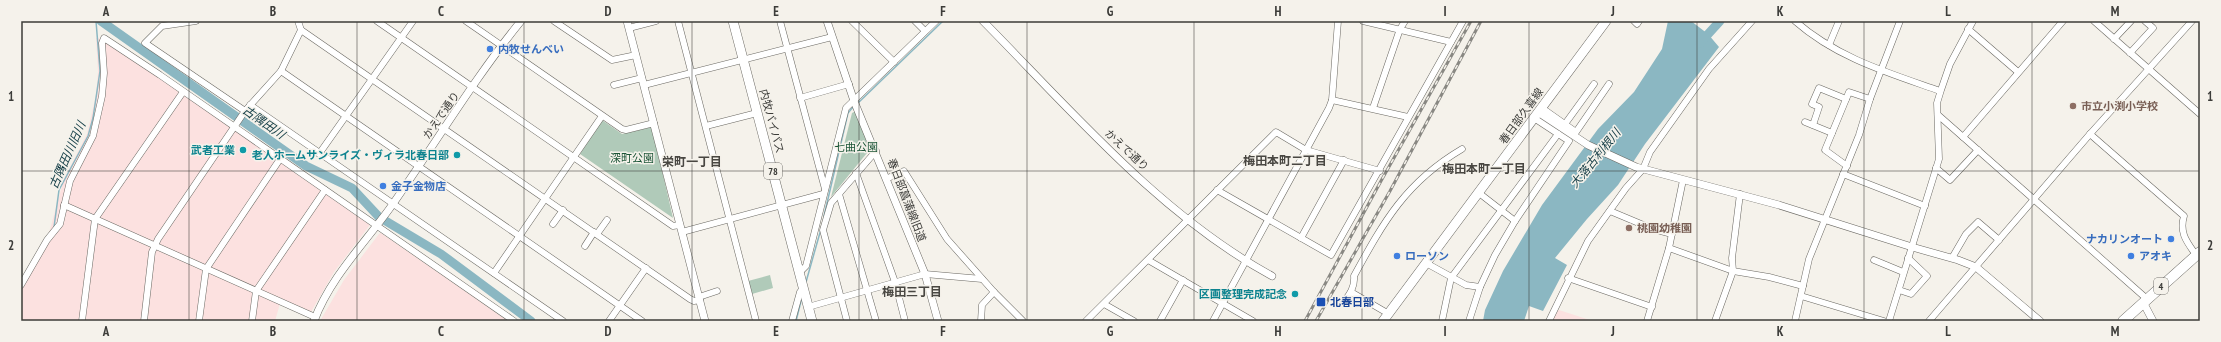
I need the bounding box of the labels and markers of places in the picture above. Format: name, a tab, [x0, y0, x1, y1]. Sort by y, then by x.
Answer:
place label: 内牧せんべい	[498, 42, 564, 56]
marker: 内牧せんべい	[485, 44, 495, 54]
place label: 市立小渕小学校	[2081, 99, 2158, 113]
marker: 市立小渕小学校	[2068, 101, 2078, 111]
place label: 武者工業	[191, 143, 235, 157]
marker: 武者工業	[238, 145, 248, 155]
place label: 老人ホームサンライズ・ヴィラ北春日部	[252, 148, 449, 162]
marker: 老人ホームサンライズ・ヴィラ北春日部	[452, 150, 462, 160]
place label: 金子金物店	[391, 179, 446, 193]
marker: 金子金物店	[378, 181, 388, 191]
place label: 桃園幼稚園	[1637, 221, 1692, 235]
marker: 桃園幼稚園	[1624, 223, 1634, 233]
place label: ナカリンオート	[2086, 232, 2163, 246]
marker: ナカリンオート	[2166, 234, 2176, 244]
place label: ローソン	[1405, 249, 1449, 263]
place label: アオキ	[2139, 249, 2172, 263]
marker: ローソン	[1392, 251, 1402, 261]
marker: アオキ	[2126, 251, 2136, 261]
place label: 区画整理完成記念	[1199, 287, 1287, 301]
marker: 区画整理完成記念	[1290, 289, 1300, 299]
place label: 北春日部	[1330, 295, 1374, 309]
marker: 北春日部	[1315, 296, 1327, 308]

